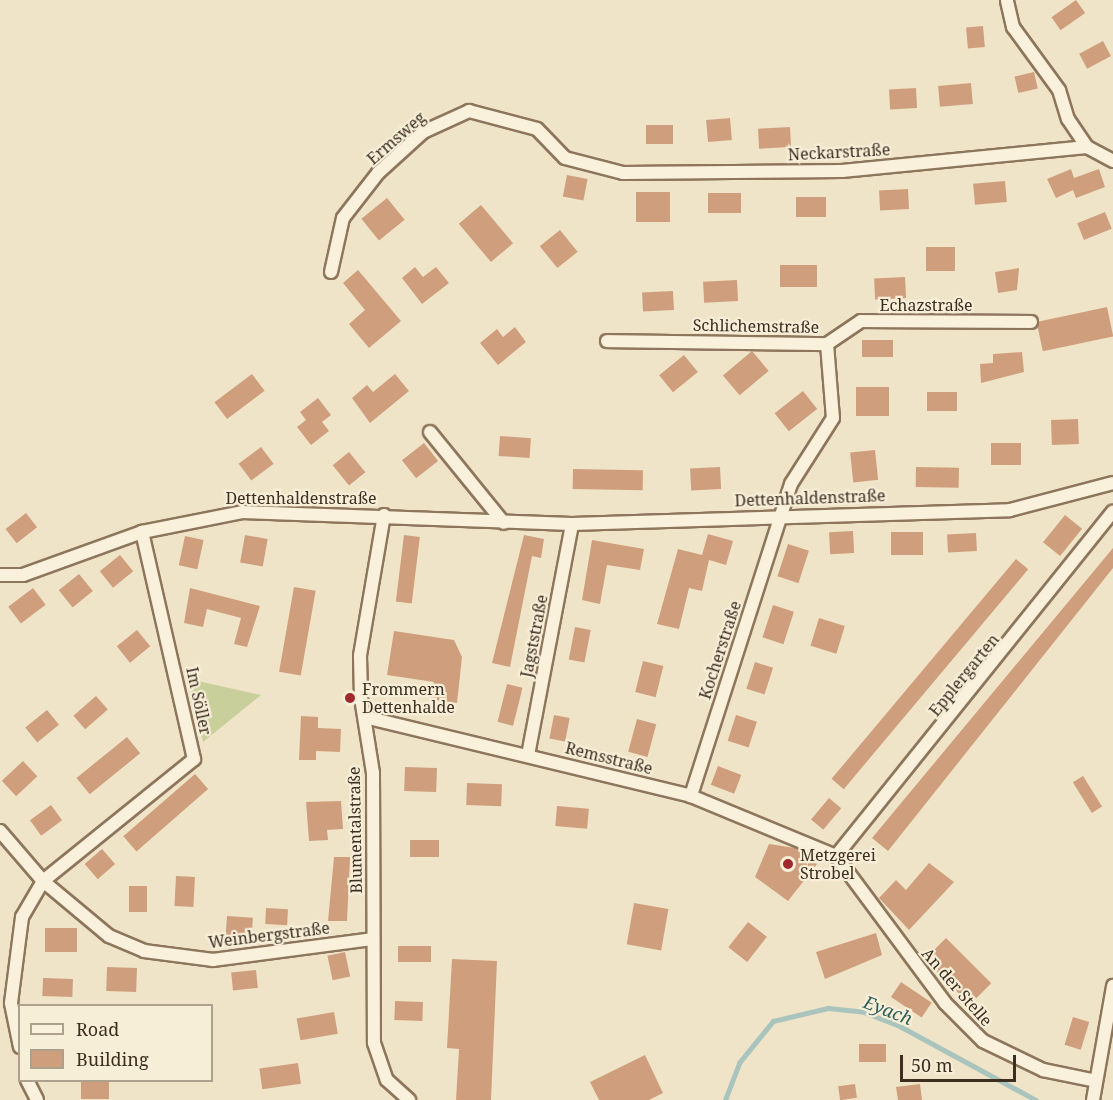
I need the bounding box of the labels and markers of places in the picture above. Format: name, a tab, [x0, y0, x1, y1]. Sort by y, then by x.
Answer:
place label: Frommern Dettenhalde	[362, 679, 455, 717]
marker: Frommern Dettenhalde	[343, 691, 357, 705]
place label: Metzgerei Strobel	[800, 845, 876, 883]
marker: Metzgerei Strobel	[781, 857, 795, 871]

